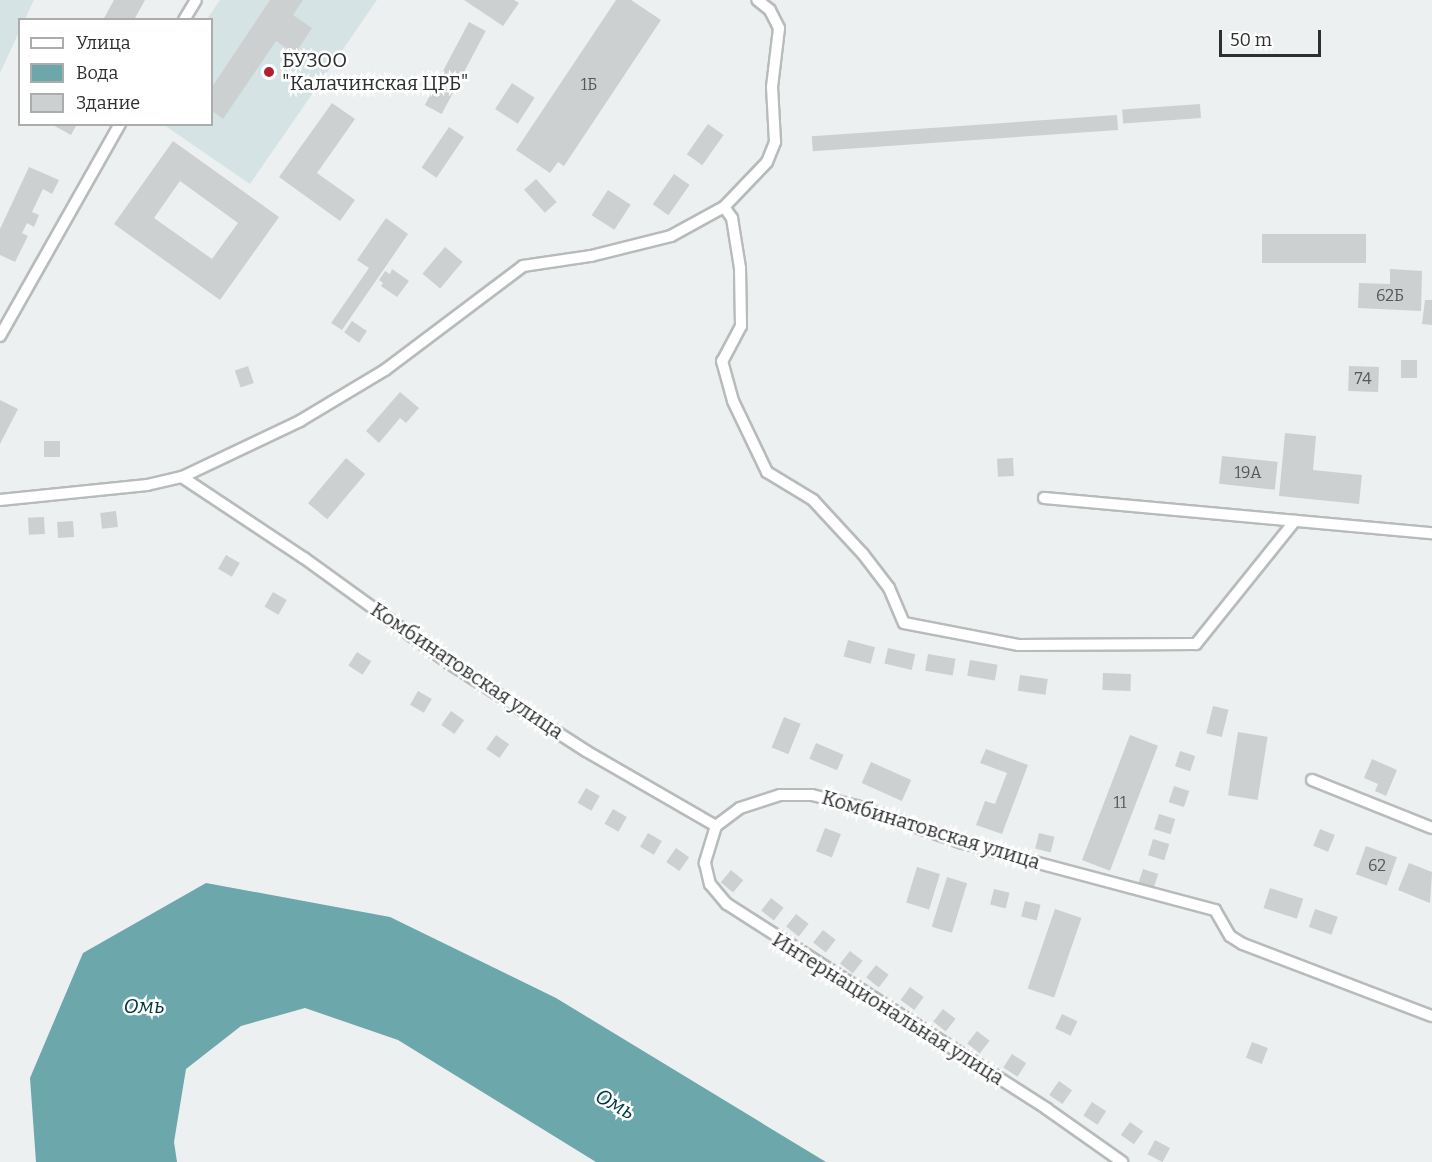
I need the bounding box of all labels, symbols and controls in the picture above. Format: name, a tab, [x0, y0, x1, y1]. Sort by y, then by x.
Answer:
legend	[18, 18, 213, 126]
scale bar	[1222, 18, 1324, 56]
text: 50 m	[1230, 29, 1272, 51]
text: Улица	[76, 32, 131, 54]
place label: БУЗОО "Калачинская ЦРБ"	[282, 48, 468, 95]
text: Вода	[76, 62, 118, 84]
marker: БУЗОО "Калачинская ЦРБ"	[260, 63, 278, 81]
house number: 1Б	[581, 75, 597, 95]
text: Здание	[76, 92, 140, 114]
house number: 62Б	[1376, 286, 1404, 306]
house number: 74	[1354, 369, 1372, 389]
house number: 19А	[1234, 463, 1262, 483]
street label: Комбинатовская улица	[366, 598, 568, 744]
street label: Комбинатовская улица	[819, 785, 1043, 875]
house number: 11	[1114, 793, 1126, 813]
house number: 62	[1368, 856, 1386, 876]
street label: Интернациональная улица	[768, 928, 1008, 1090]
water label: Омь	[124, 993, 164, 1019]
water label: Омь	[591, 1083, 639, 1125]

